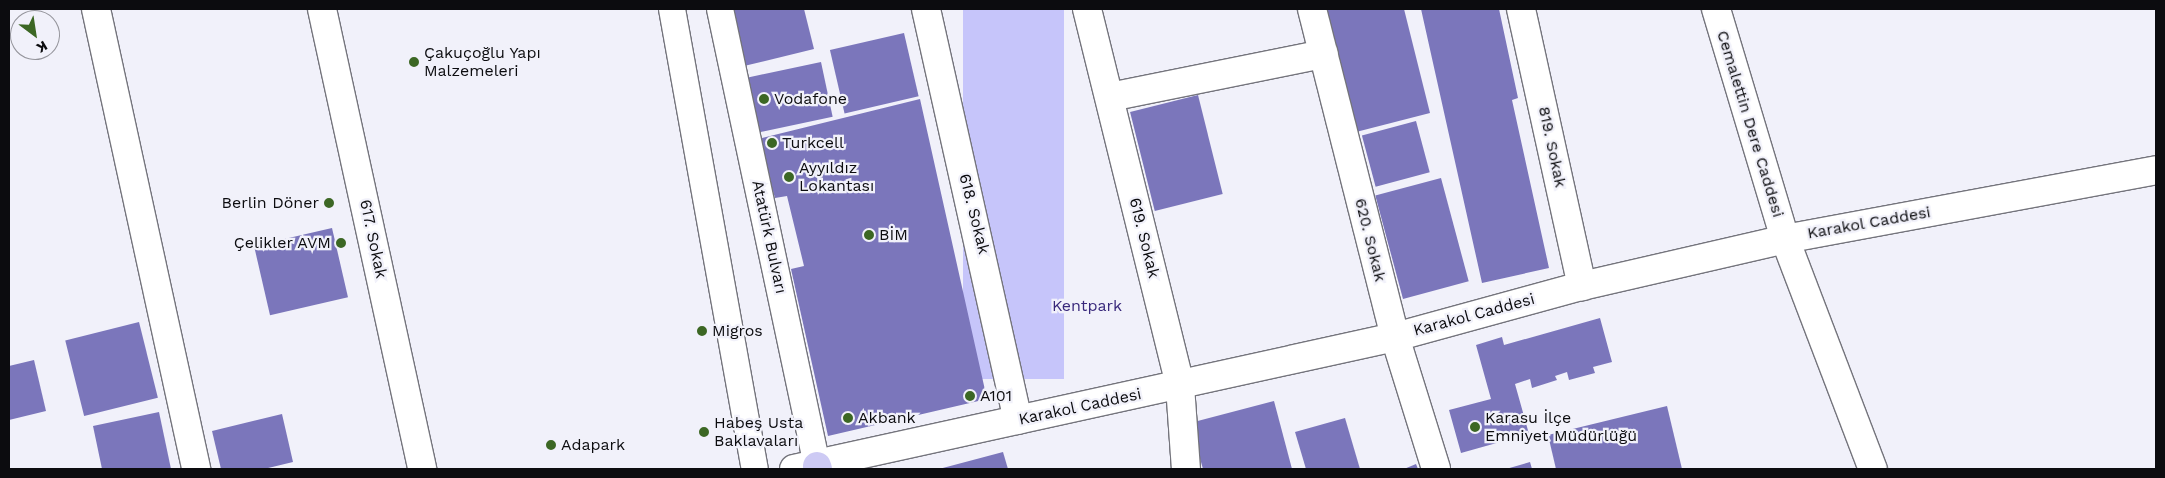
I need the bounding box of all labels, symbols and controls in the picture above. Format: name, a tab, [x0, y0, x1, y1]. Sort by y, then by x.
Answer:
north arrow	[10, 10, 60, 60]
street label: Cemalettin Dere Caddesi	[1712, 28, 1788, 220]
text: K	[34, 38, 50, 56]
place label: Çakuçoğlu Yapı Malzemeleri	[424, 43, 541, 81]
marker: Çakuçoğlu Yapı Malzemeleri	[408, 56, 420, 68]
place label: Vodafone	[774, 89, 847, 109]
marker: Vodafone	[758, 93, 770, 105]
street label: 819. Sokak	[1534, 105, 1570, 189]
place label: Turkcell	[782, 133, 844, 153]
marker: Turkcell	[766, 137, 778, 149]
place label: Ayyıldız Lokantası	[799, 158, 874, 196]
marker: Ayyıldız Lokantası	[783, 171, 795, 183]
street label: 618. Sokak	[955, 172, 993, 256]
street label: Atatürk Bulvarı	[748, 178, 790, 296]
place label: Berlin Döner	[221, 193, 319, 213]
street label: 619. Sokak	[1125, 196, 1163, 280]
street label: 620. Sokak	[1350, 196, 1390, 284]
marker: Berlin Döner	[323, 197, 335, 209]
street label: 617. Sokak	[355, 198, 391, 280]
street label: Karakol Caddesi	[1806, 203, 1932, 243]
place label: BİM	[879, 225, 908, 245]
marker: BİM	[863, 229, 875, 241]
place label: Çelikler AVM	[233, 233, 331, 253]
marker: Çelikler AVM	[335, 237, 347, 249]
street label: Karakol Caddesi	[1411, 289, 1537, 341]
park label: Kentpark	[1052, 296, 1122, 316]
place label: Migros	[712, 321, 763, 341]
marker: Migros	[696, 325, 708, 337]
street label: Karakol Caddesi	[1017, 385, 1143, 429]
place label: A101	[980, 386, 1012, 406]
marker: A101	[964, 390, 976, 402]
place label: Akbank	[858, 408, 916, 428]
place label: Karasu İlçe Emniyet Müdürlüğü	[1485, 408, 1637, 446]
marker: Akbank	[842, 412, 854, 424]
place label: Habeş Usta Baklavaları	[714, 413, 803, 451]
marker: Karasu İlçe Emniyet Müdürlüğü	[1469, 421, 1481, 433]
marker: Habeş Usta Baklavaları	[698, 426, 710, 438]
place label: Adapark	[561, 435, 625, 455]
marker: Adapark	[545, 439, 557, 451]

